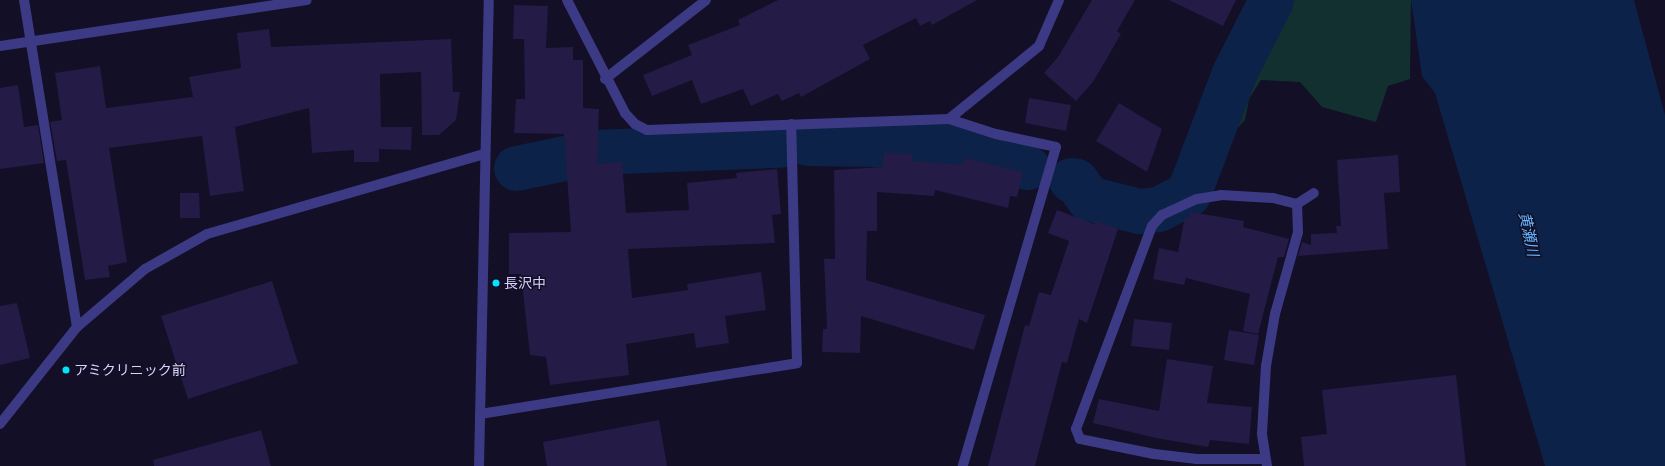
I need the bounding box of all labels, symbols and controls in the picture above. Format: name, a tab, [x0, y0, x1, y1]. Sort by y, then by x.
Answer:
water label: 黄瀬川	[1516, 210, 1542, 258]
place label: 長沢中	[504, 275, 546, 291]
marker: 長沢中	[491, 278, 501, 288]
place label: アミクリニック前	[74, 362, 186, 378]
marker: アミクリニック前	[61, 365, 71, 375]

